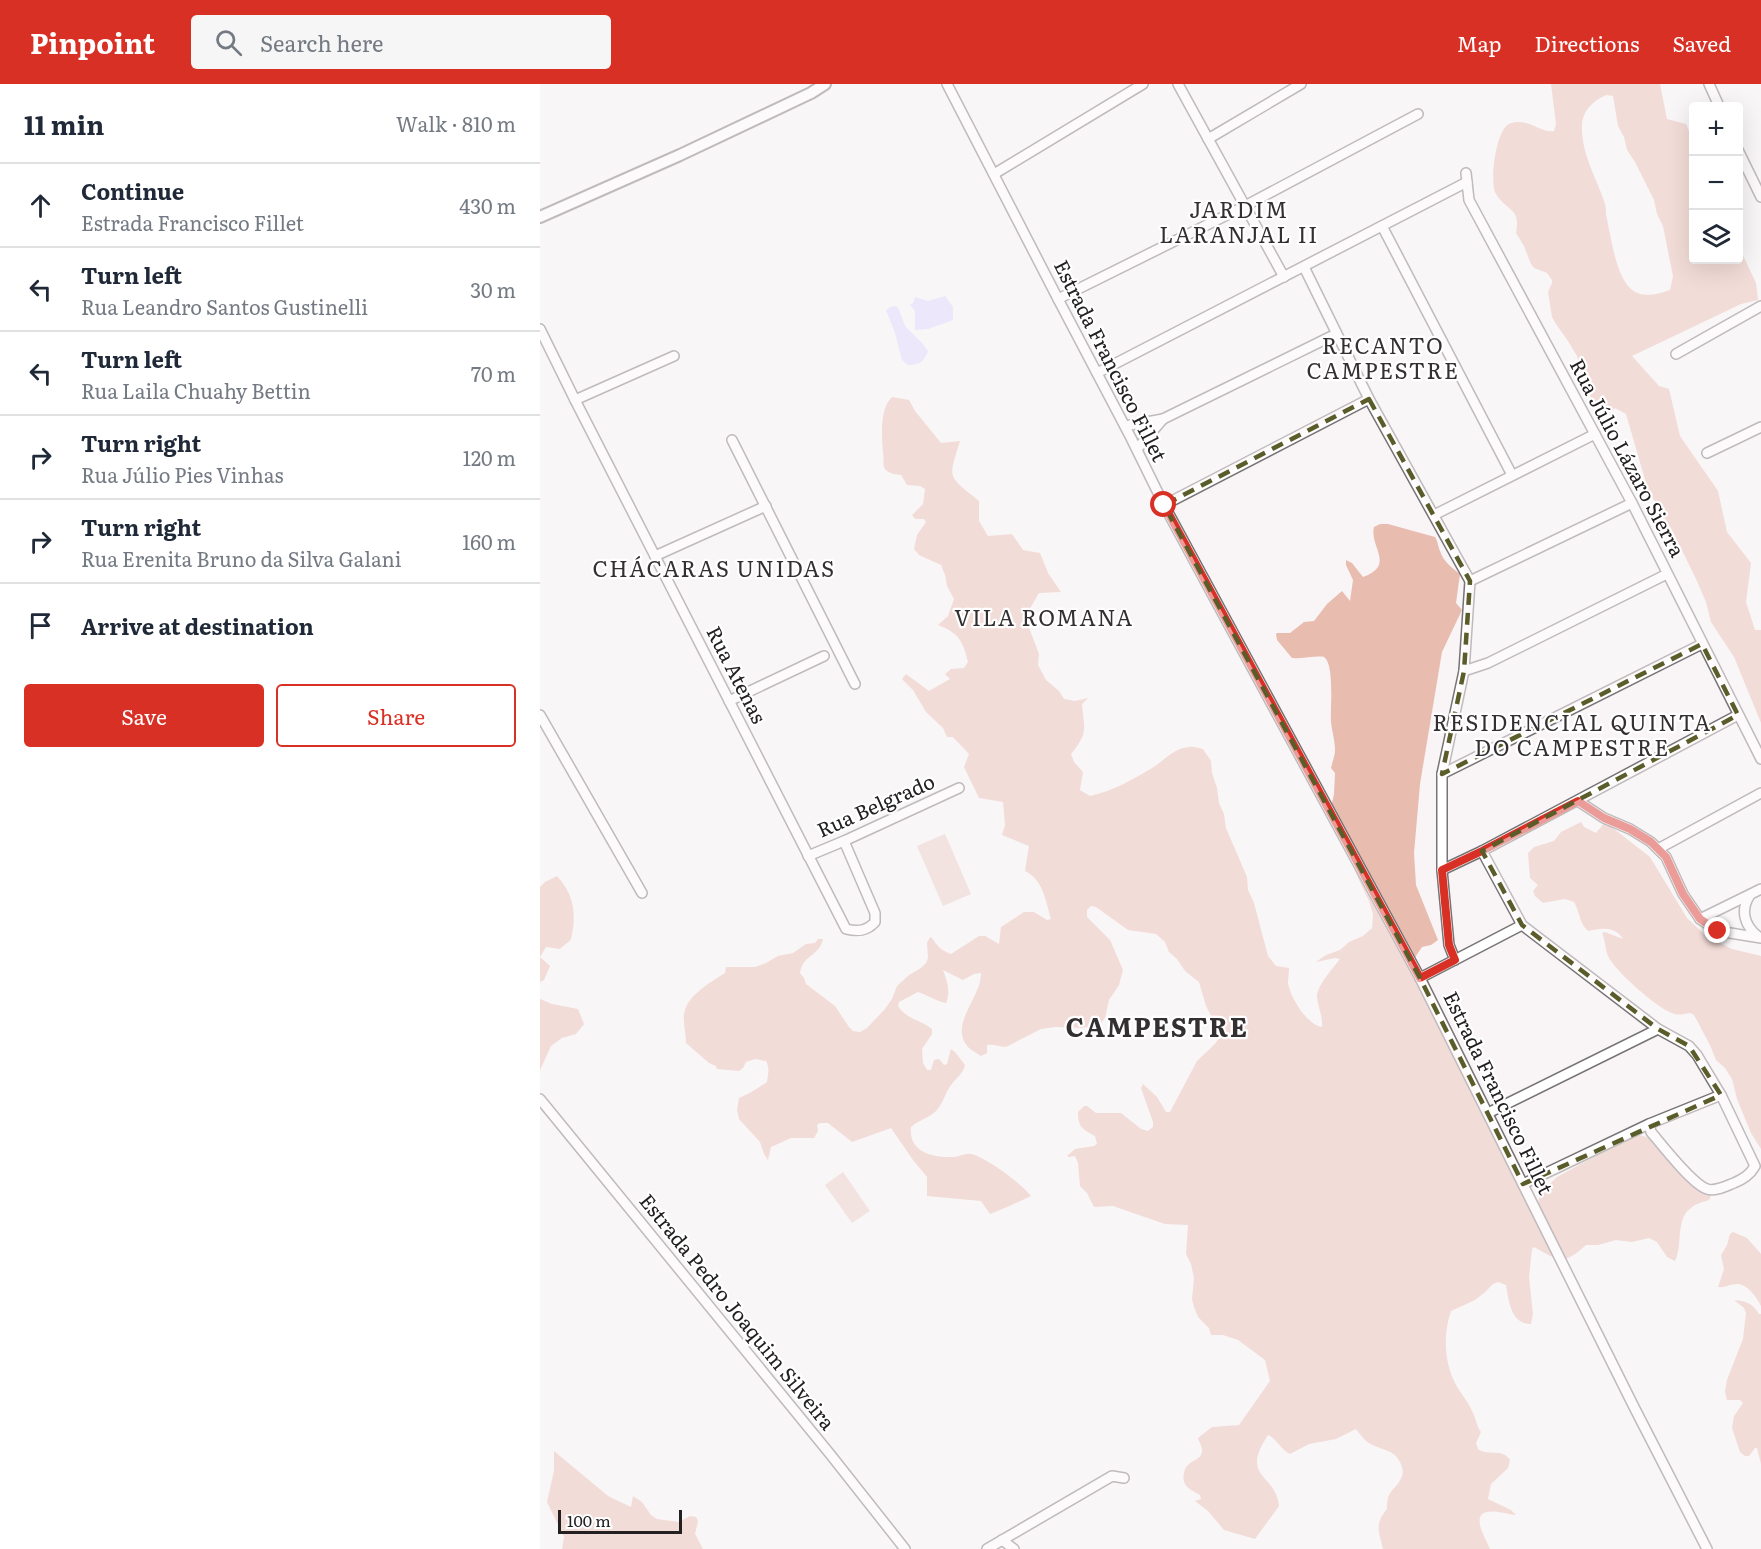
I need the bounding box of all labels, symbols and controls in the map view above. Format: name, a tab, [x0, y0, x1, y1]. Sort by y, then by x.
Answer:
search box	[191, 15, 611, 69]
text: Pinpoint	[30, 21, 155, 63]
icon: search	[212, 26, 245, 59]
text: Search here	[260, 26, 383, 59]
text: Map	[1457, 27, 1502, 58]
text: Directions	[1535, 27, 1640, 58]
text: Saved	[1673, 27, 1731, 58]
map controls	[1689, 102, 1743, 264]
button: +	[1689, 102, 1743, 156]
text: 11 min	[24, 104, 104, 143]
text: Walk · 810 m	[396, 108, 516, 138]
button: −	[1689, 156, 1743, 210]
text: Continue	[81, 174, 184, 207]
icon: ahead	[24, 189, 57, 222]
text: 430 m	[459, 190, 516, 220]
district label: JARDIM LARANJAL II	[1159, 192, 1319, 250]
text: Estrada Francisco Fillet	[81, 207, 304, 237]
button: layers	[1689, 210, 1743, 264]
street label: Estrada Francisco Fillet	[1048, 254, 1176, 466]
text: Turn left	[81, 258, 182, 291]
icon: left	[24, 273, 57, 306]
text: 30 m	[470, 274, 516, 304]
text: Rua Leandro Santos Gustinelli	[81, 291, 368, 321]
district label: RECANTO CAMPESTRE	[1307, 328, 1459, 386]
text: Turn left	[81, 342, 182, 375]
street label: Rua Júlio Lázaro Sierra	[1564, 353, 1694, 562]
icon: left	[24, 357, 57, 390]
text: 70 m	[471, 358, 516, 388]
text: Rua Laila Chuahy Bettin	[81, 375, 311, 405]
text: Turn right	[81, 426, 201, 459]
icon: right	[24, 441, 57, 474]
text: 120 m	[463, 442, 516, 472]
text: Rua Júlio Pies Vinhas	[81, 459, 283, 489]
route start	[1150, 491, 1176, 517]
text: Turn right	[81, 510, 201, 543]
icon: right	[24, 525, 57, 558]
text: 160 m	[462, 526, 516, 556]
text: Rua Erenita Bruno da Silva Galani	[81, 543, 401, 573]
district label: CHÁCARAS UNIDAS	[592, 551, 836, 584]
district label: VILA ROMANA	[954, 600, 1134, 633]
icon: arrive	[24, 609, 57, 642]
text: Arrive at destination	[81, 609, 314, 642]
street label: Rua Atenas	[700, 620, 775, 728]
button: Save	[24, 684, 264, 747]
button: Share	[276, 684, 516, 747]
district label: RESIDENCIAL QUINTA DO CAMPESTRE	[1432, 705, 1712, 763]
street label: Rua Belgrado	[811, 765, 939, 844]
route end	[1704, 917, 1730, 943]
street label: Estrada Francisco Fillet	[1437, 985, 1562, 1199]
district label: CAMPESTRE	[1066, 1006, 1248, 1045]
street label: Estrada Pedro Joaquim Silveira	[634, 1186, 844, 1436]
scale bar	[558, 1507, 682, 1534]
text: 100 m	[567, 1508, 611, 1532]

